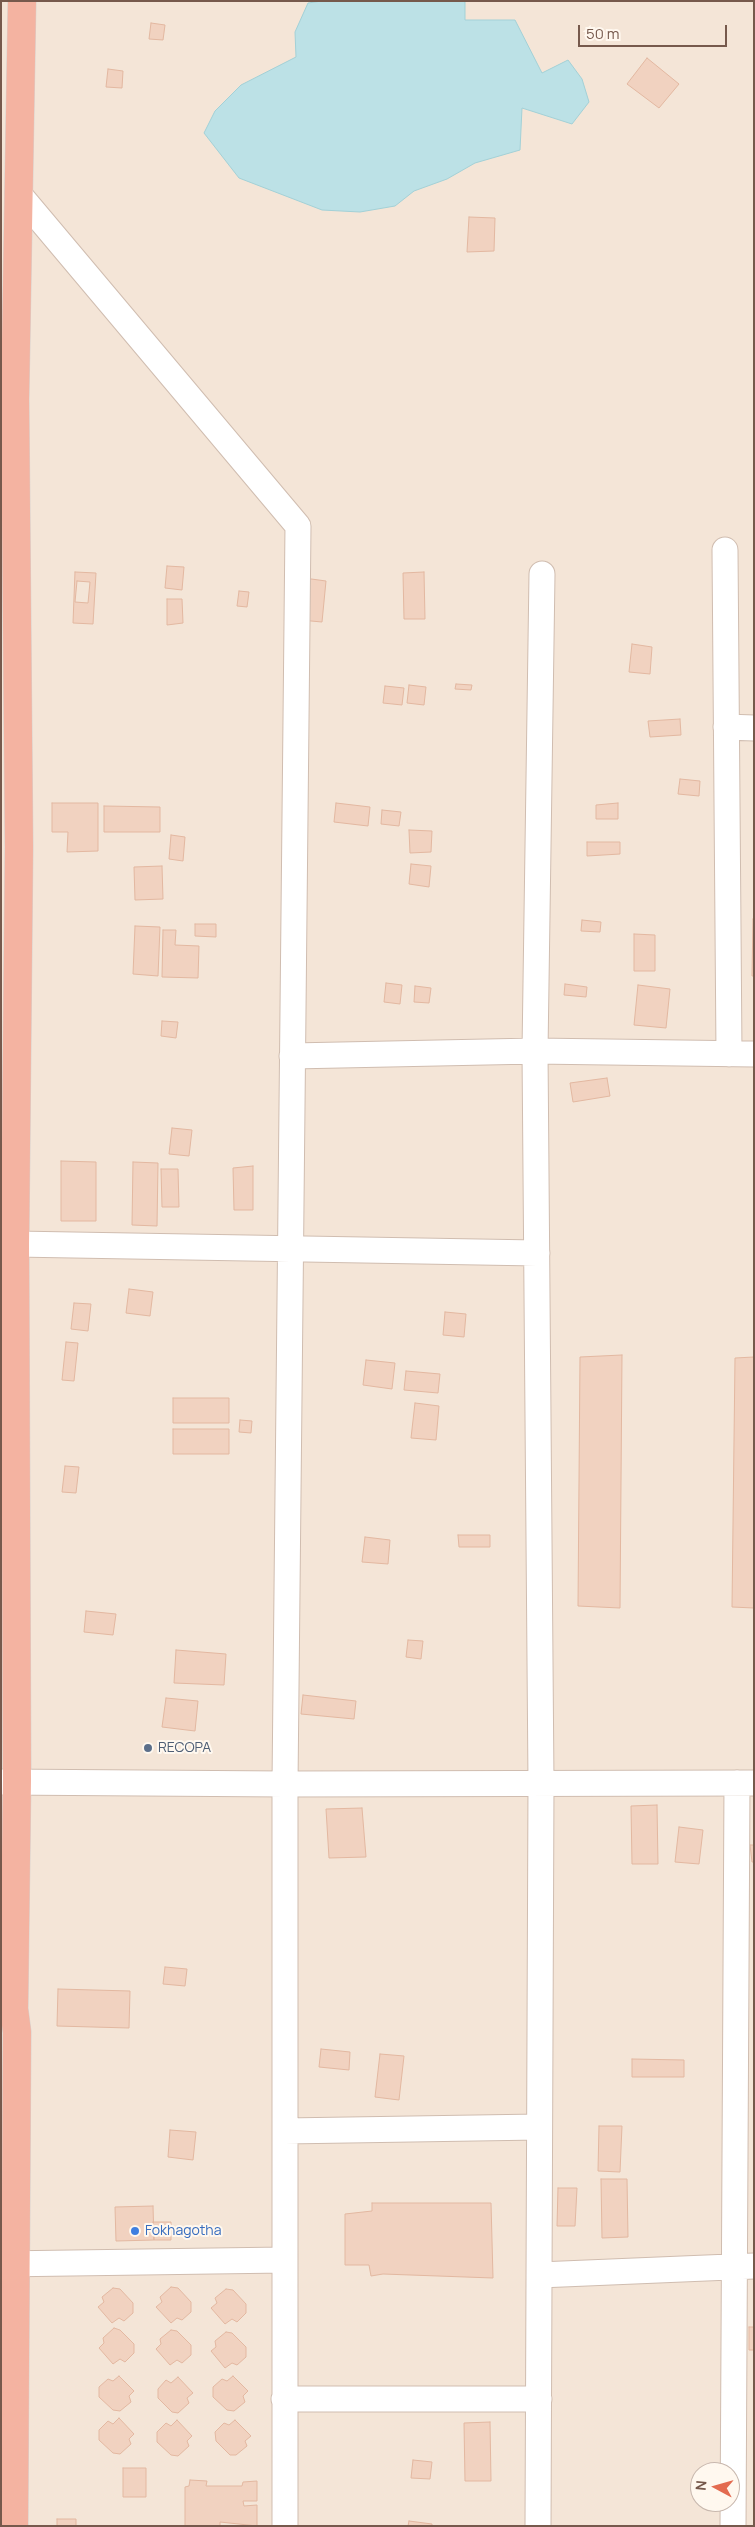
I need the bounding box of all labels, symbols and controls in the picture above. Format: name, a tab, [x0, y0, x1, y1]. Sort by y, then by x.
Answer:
scale bar	[580, 15, 729, 47]
text: 50 m	[586, 23, 620, 44]
place label: RECOPA	[158, 1740, 211, 1756]
marker: RECOPA	[142, 1742, 154, 1754]
place label: Fokhagotha	[145, 2223, 221, 2239]
marker: Fokhagotha	[129, 2225, 141, 2237]
north arrow	[690, 2462, 740, 2512]
text: N	[691, 2479, 711, 2491]

